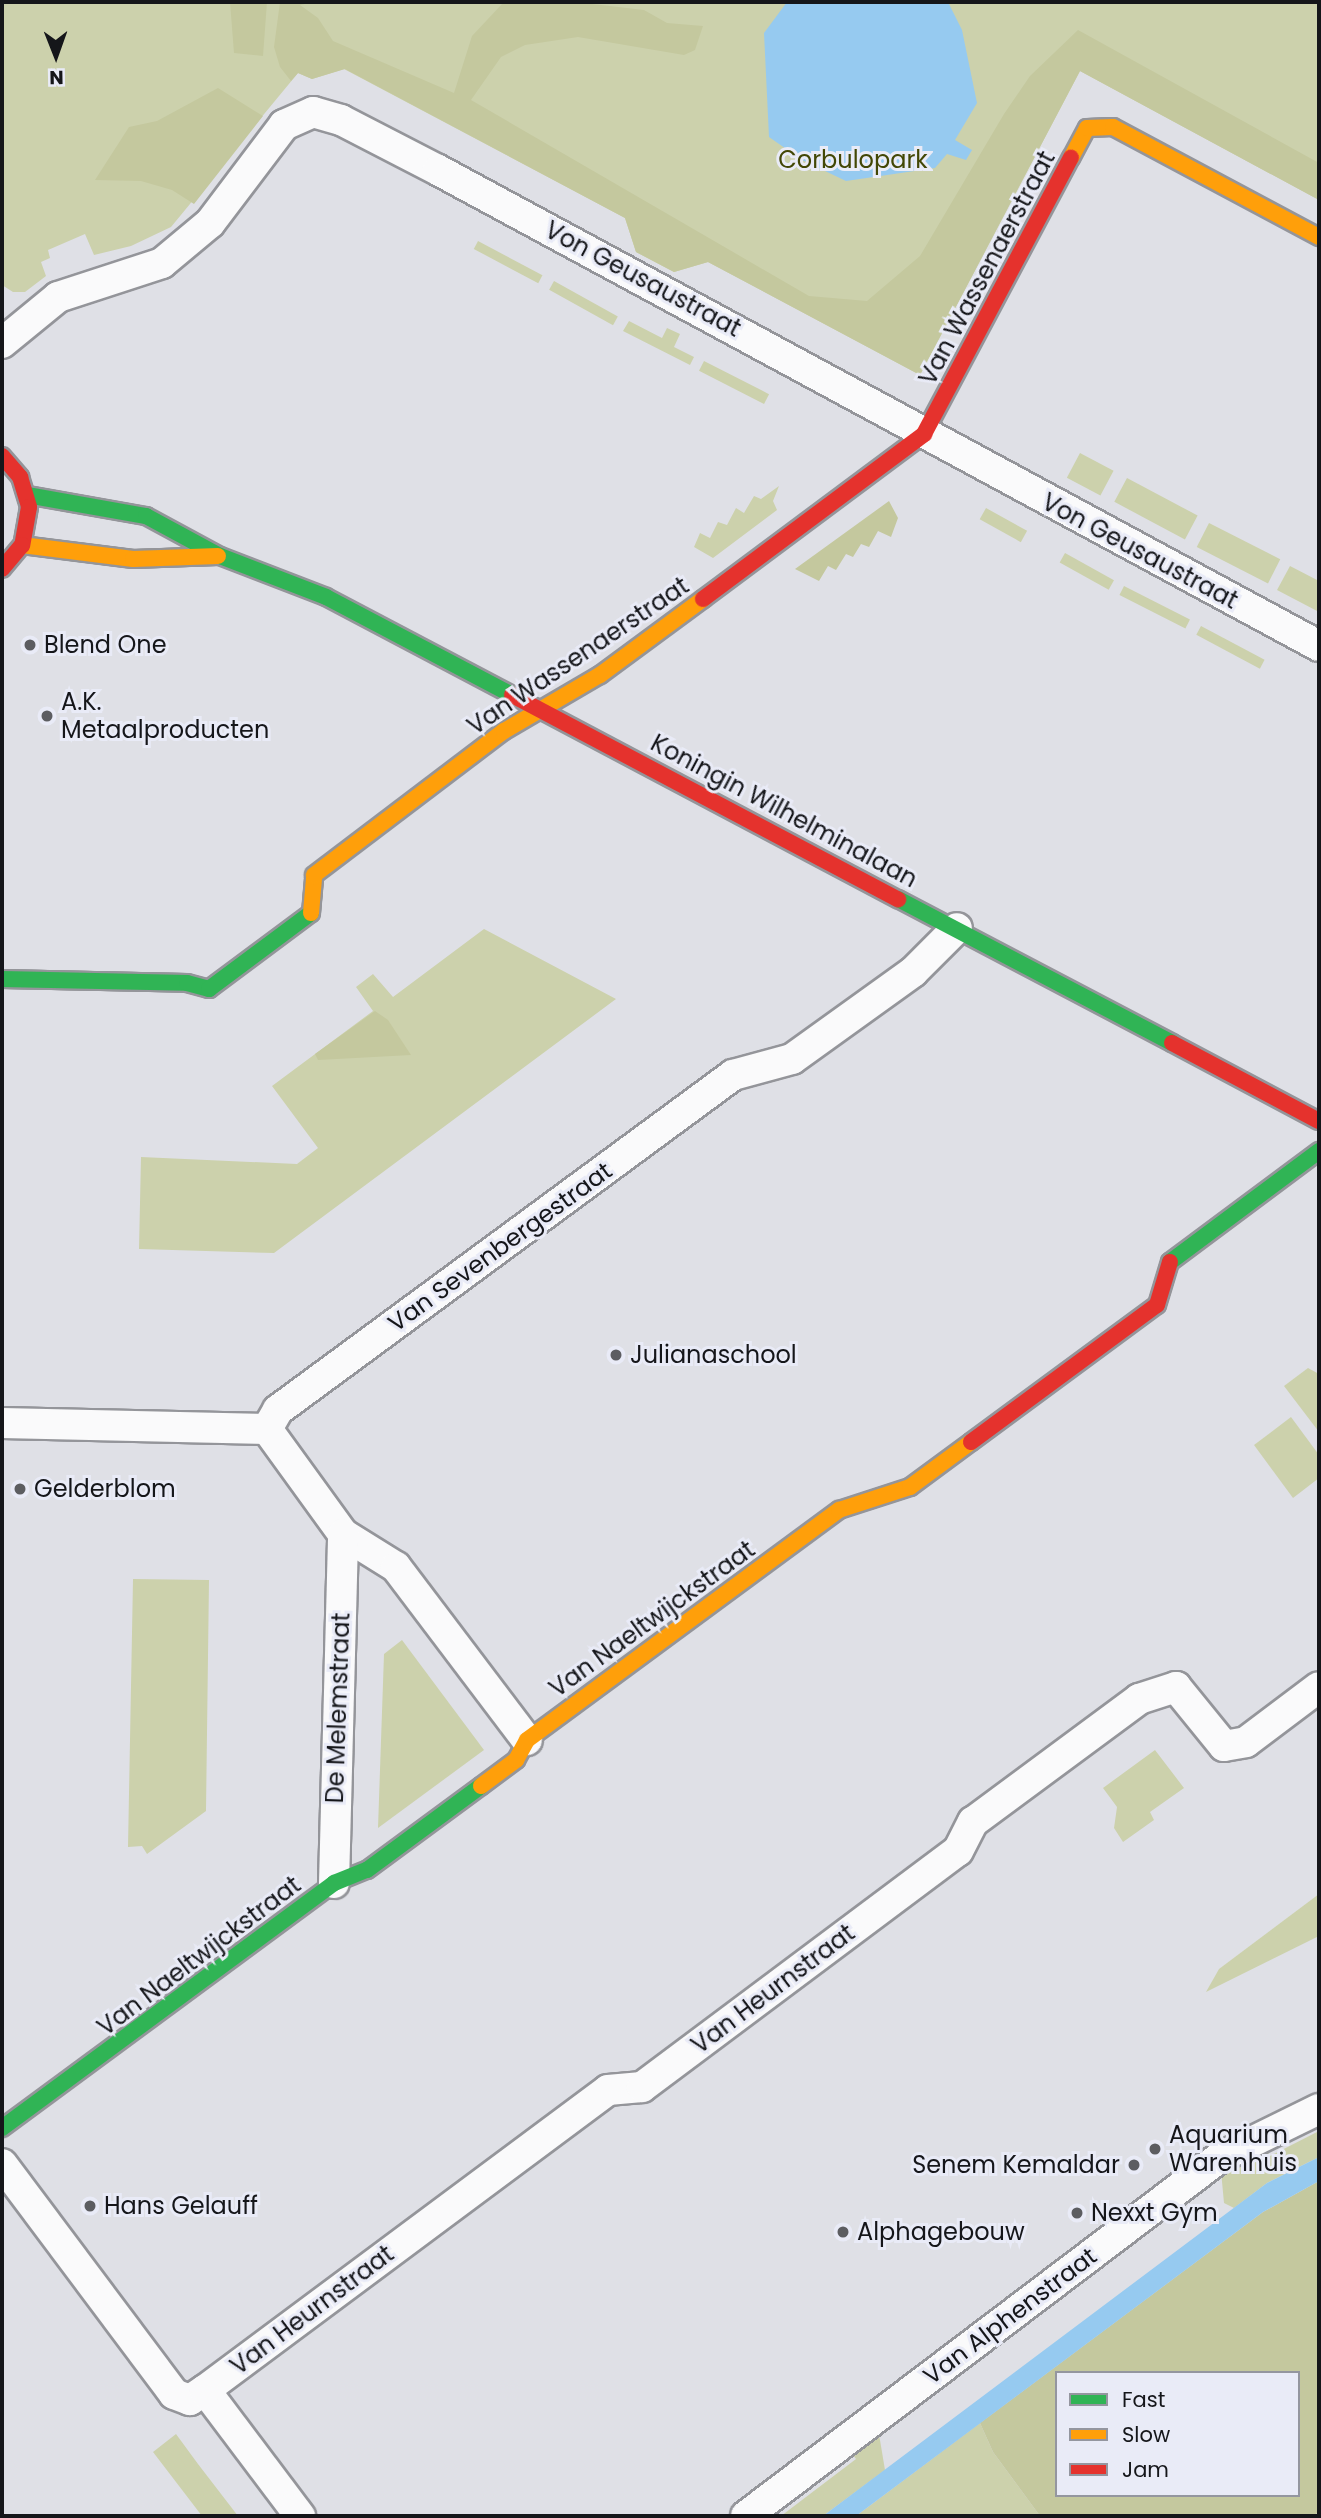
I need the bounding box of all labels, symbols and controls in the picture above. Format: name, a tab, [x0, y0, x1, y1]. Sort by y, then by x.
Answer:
north arrow	[21, 21, 91, 91]
text: N	[49, 64, 64, 91]
park label: Corbulopark	[778, 146, 928, 174]
street label: Van Wassenaerstraat	[913, 146, 1061, 390]
street label: Von Geusaustraat	[540, 215, 746, 343]
street label: Von Geusaustraat	[1037, 487, 1243, 615]
street label: Van Wassenaerstraat	[462, 571, 694, 741]
place label: Blend One	[44, 631, 167, 659]
marker: Blend One	[22, 637, 38, 653]
place label: A.K. Metaalproducten	[61, 688, 269, 744]
marker: A.K. Metaalproducten	[39, 708, 55, 724]
street label: Koningin Wilhelminalaan	[646, 728, 922, 894]
street label: Van Sevenbergestraat	[383, 1156, 617, 1338]
place label: Julianaschool	[630, 1341, 797, 1369]
marker: Julianaschool	[608, 1347, 624, 1363]
place label: Gelderblom	[34, 1475, 176, 1503]
marker: Gelderblom	[12, 1481, 28, 1497]
street label: Van Naeltwijckstraat	[544, 1535, 760, 1703]
street label: De Melemstraat	[320, 1612, 356, 1804]
street label: Van Naeltwijckstraat	[92, 1870, 306, 2042]
street label: Van Heurnstraat	[686, 1918, 860, 2060]
place label: Aquarium Warenhuis	[1169, 2121, 1297, 2177]
marker: Aquarium Warenhuis	[1147, 2141, 1163, 2157]
place label: Senem Kemaldar	[912, 2151, 1120, 2179]
marker: Senem Kemaldar	[1126, 2157, 1142, 2173]
place label: Hans Gelauff	[104, 2192, 258, 2220]
marker: Hans Gelauff	[82, 2198, 98, 2214]
place label: Nexxt Gym	[1091, 2199, 1218, 2227]
marker: Nexxt Gym	[1069, 2205, 1085, 2221]
place label: Alphagebouw	[857, 2218, 1025, 2246]
marker: Alphagebouw	[835, 2224, 851, 2240]
street label: Van Heurnstraat	[225, 2239, 399, 2381]
street label: Van Alphenstraat	[918, 2241, 1102, 2391]
legend	[1055, 2371, 1300, 2497]
text: Fast	[1122, 2385, 1165, 2414]
text: Slow	[1122, 2420, 1170, 2449]
text: Jam	[1122, 2455, 1169, 2484]

